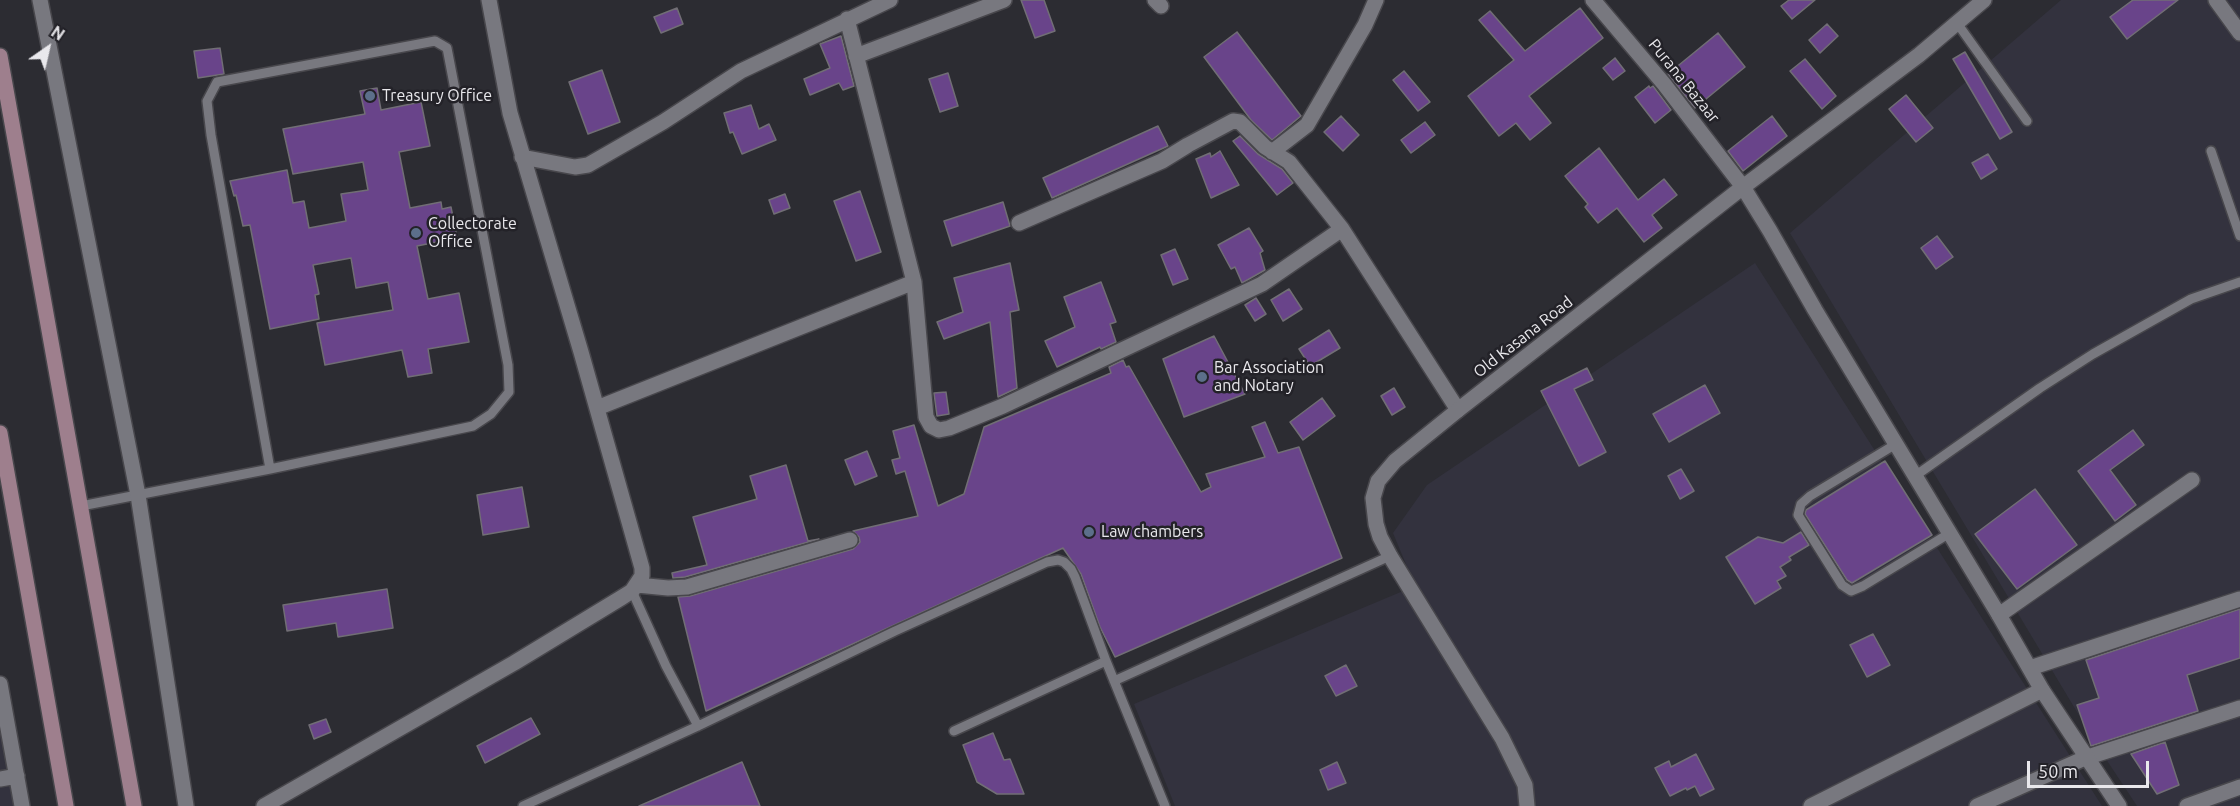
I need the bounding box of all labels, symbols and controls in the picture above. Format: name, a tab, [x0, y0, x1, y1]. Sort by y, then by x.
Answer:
north arrow	[18, 18, 78, 78]
text: N	[48, 22, 68, 44]
street label: Purana Bazaar	[1644, 35, 1724, 127]
place label: Treasury Office	[382, 86, 492, 106]
marker: Treasury Office	[363, 89, 377, 103]
place label: Collectorate Office	[428, 214, 517, 252]
marker: Collectorate Office	[409, 226, 423, 240]
street label: Old Kasana Road	[1470, 292, 1576, 382]
place label: Bar Association and Notary	[1214, 358, 1324, 396]
marker: Bar Association and Notary	[1195, 370, 1209, 384]
place label: Law chambers	[1101, 522, 1203, 542]
marker: Law chambers	[1082, 525, 1096, 539]
scale bar	[2030, 749, 2152, 787]
text: 50 m	[2038, 761, 2078, 781]

